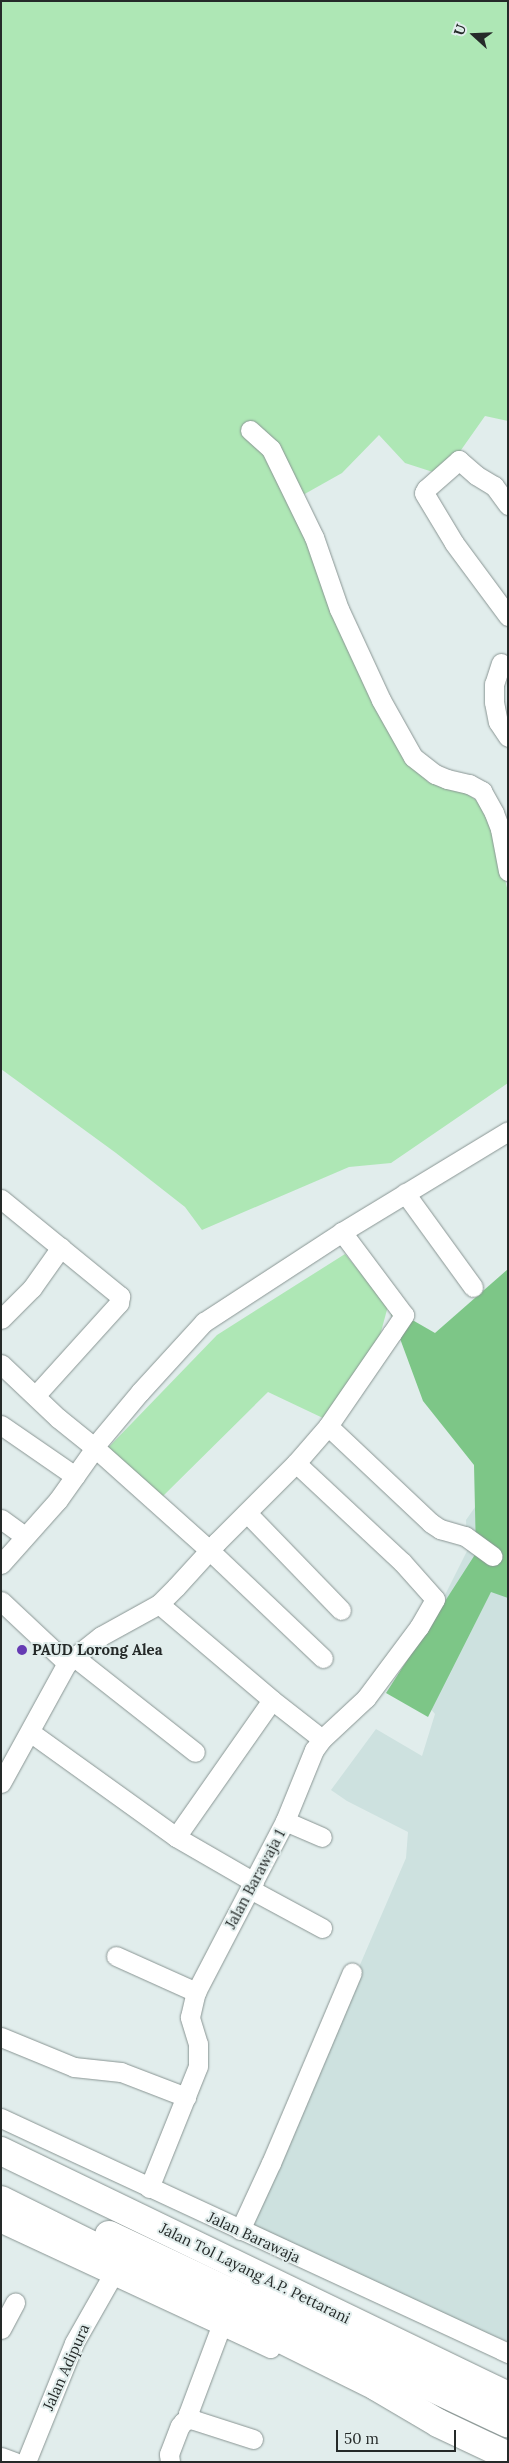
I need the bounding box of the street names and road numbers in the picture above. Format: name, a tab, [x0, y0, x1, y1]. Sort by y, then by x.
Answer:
street label: Jalan Barawaja 1	[221, 1826, 289, 1932]
street label: Jalan Barawaja	[205, 2208, 303, 2266]
street label: Jalan Tol Layang A.P. Pettarani	[157, 2219, 353, 2327]
street label: Jalan Adipura	[39, 2321, 93, 2413]

